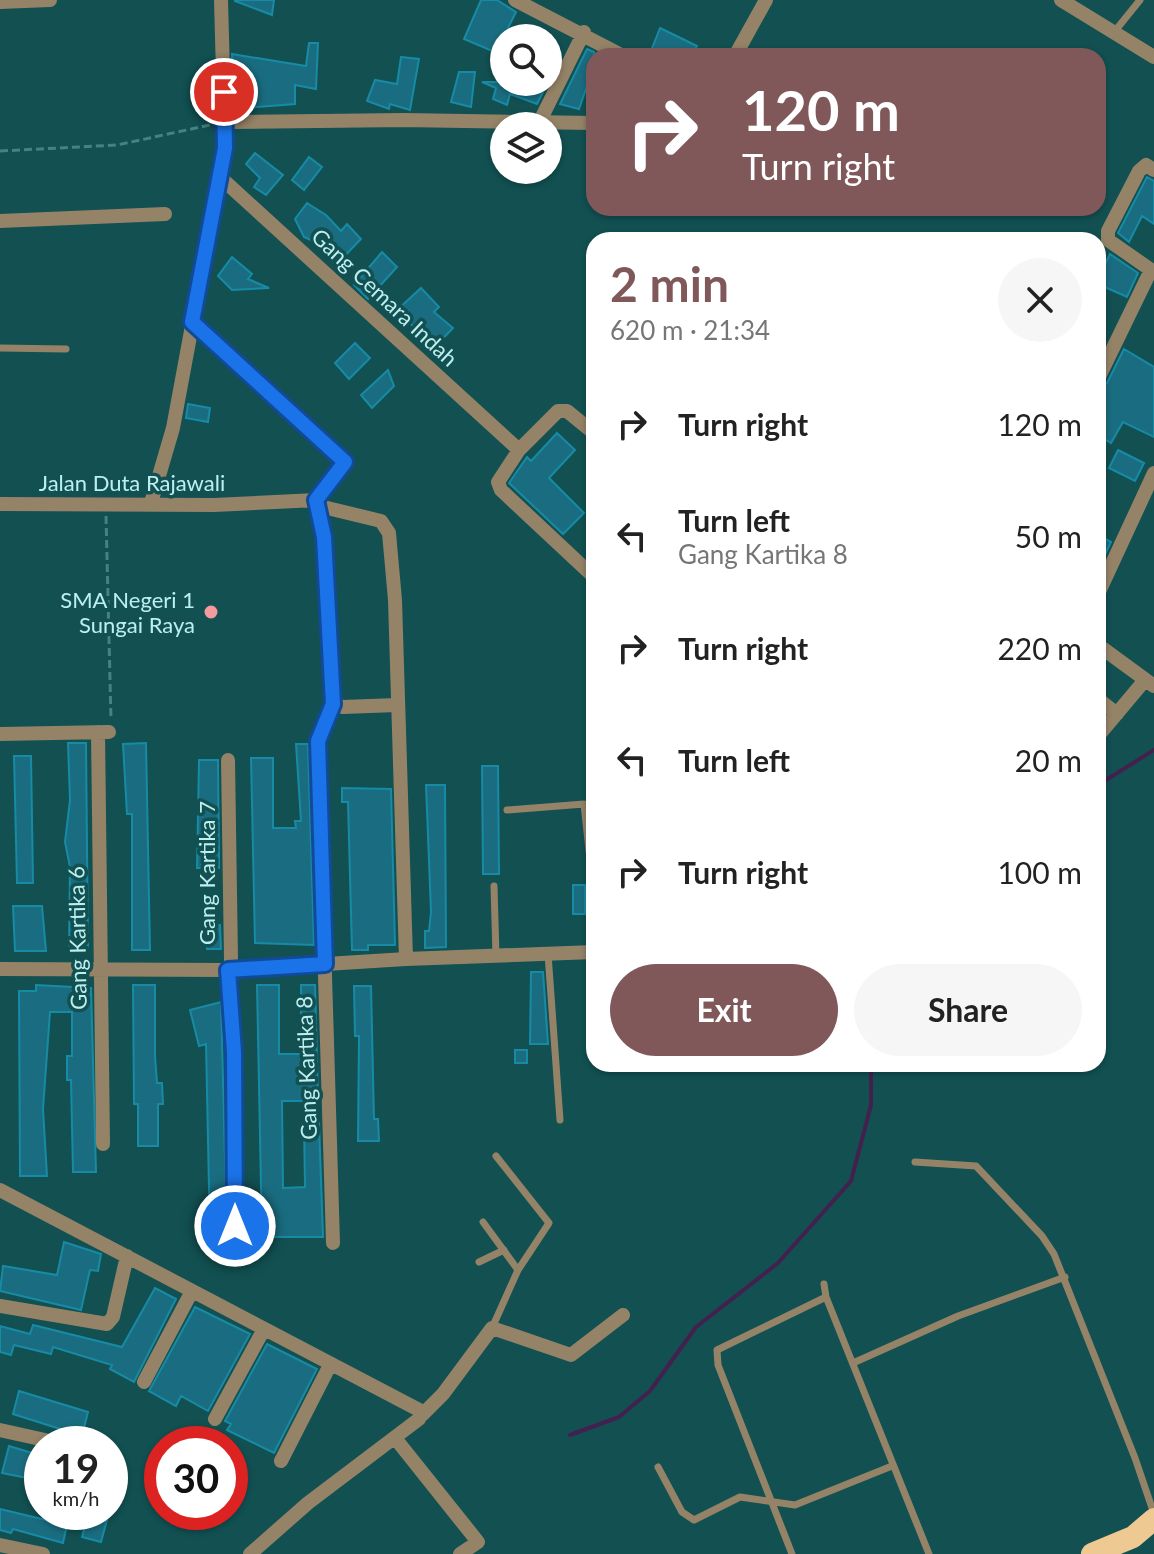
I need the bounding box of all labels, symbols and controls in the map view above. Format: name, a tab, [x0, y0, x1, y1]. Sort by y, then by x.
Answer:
map controls	[490, 24, 562, 184]
button: search	[490, 24, 562, 96]
pin	[190, 58, 258, 126]
icon: arrive	[202, 70, 246, 114]
text: 120 m	[742, 76, 900, 143]
icon: right	[610, 80, 714, 184]
button: layers	[490, 112, 562, 184]
text: Turn right	[742, 144, 895, 188]
street label: Gang Cemara Indah	[306, 222, 464, 372]
text: 2 min	[610, 255, 729, 312]
button: close	[998, 258, 1082, 342]
text: 620 m · 21:34	[610, 314, 770, 346]
icon: right	[610, 402, 654, 446]
text: Turn right	[678, 406, 808, 442]
text: 120 m	[997, 406, 1082, 442]
street label: Jalan Duta Rajawali	[39, 469, 225, 496]
text: Turn left	[678, 502, 790, 538]
icon: left	[610, 514, 654, 558]
text: 50 m	[1015, 518, 1082, 554]
text: Gang Kartika 8	[678, 538, 848, 570]
place label: SMA Negeri 1 Sungai Raya	[60, 586, 195, 638]
marker: SMA Negeri 1 Sungai Raya	[202, 603, 220, 621]
icon: right	[610, 626, 654, 670]
text: Turn right	[678, 630, 808, 666]
text: 220 m	[997, 630, 1082, 666]
icon: left	[610, 738, 654, 782]
text: Turn left	[678, 742, 790, 778]
text: 20 m	[1015, 742, 1082, 778]
street label: Gang Kartika 7	[193, 801, 220, 945]
icon: right	[610, 850, 654, 894]
text: Turn right	[678, 854, 808, 890]
text: 100 m	[997, 854, 1082, 890]
street label: Gang Kartika 6	[62, 866, 92, 1010]
button: Exit	[610, 964, 838, 1056]
button: Share	[854, 964, 1082, 1056]
street label: Gang Kartika 8	[290, 996, 322, 1140]
position arrow	[193, 1184, 277, 1268]
speed limit sign: 30	[144, 1426, 248, 1530]
text: 19	[53, 1444, 99, 1492]
text: km/h	[53, 1486, 99, 1510]

